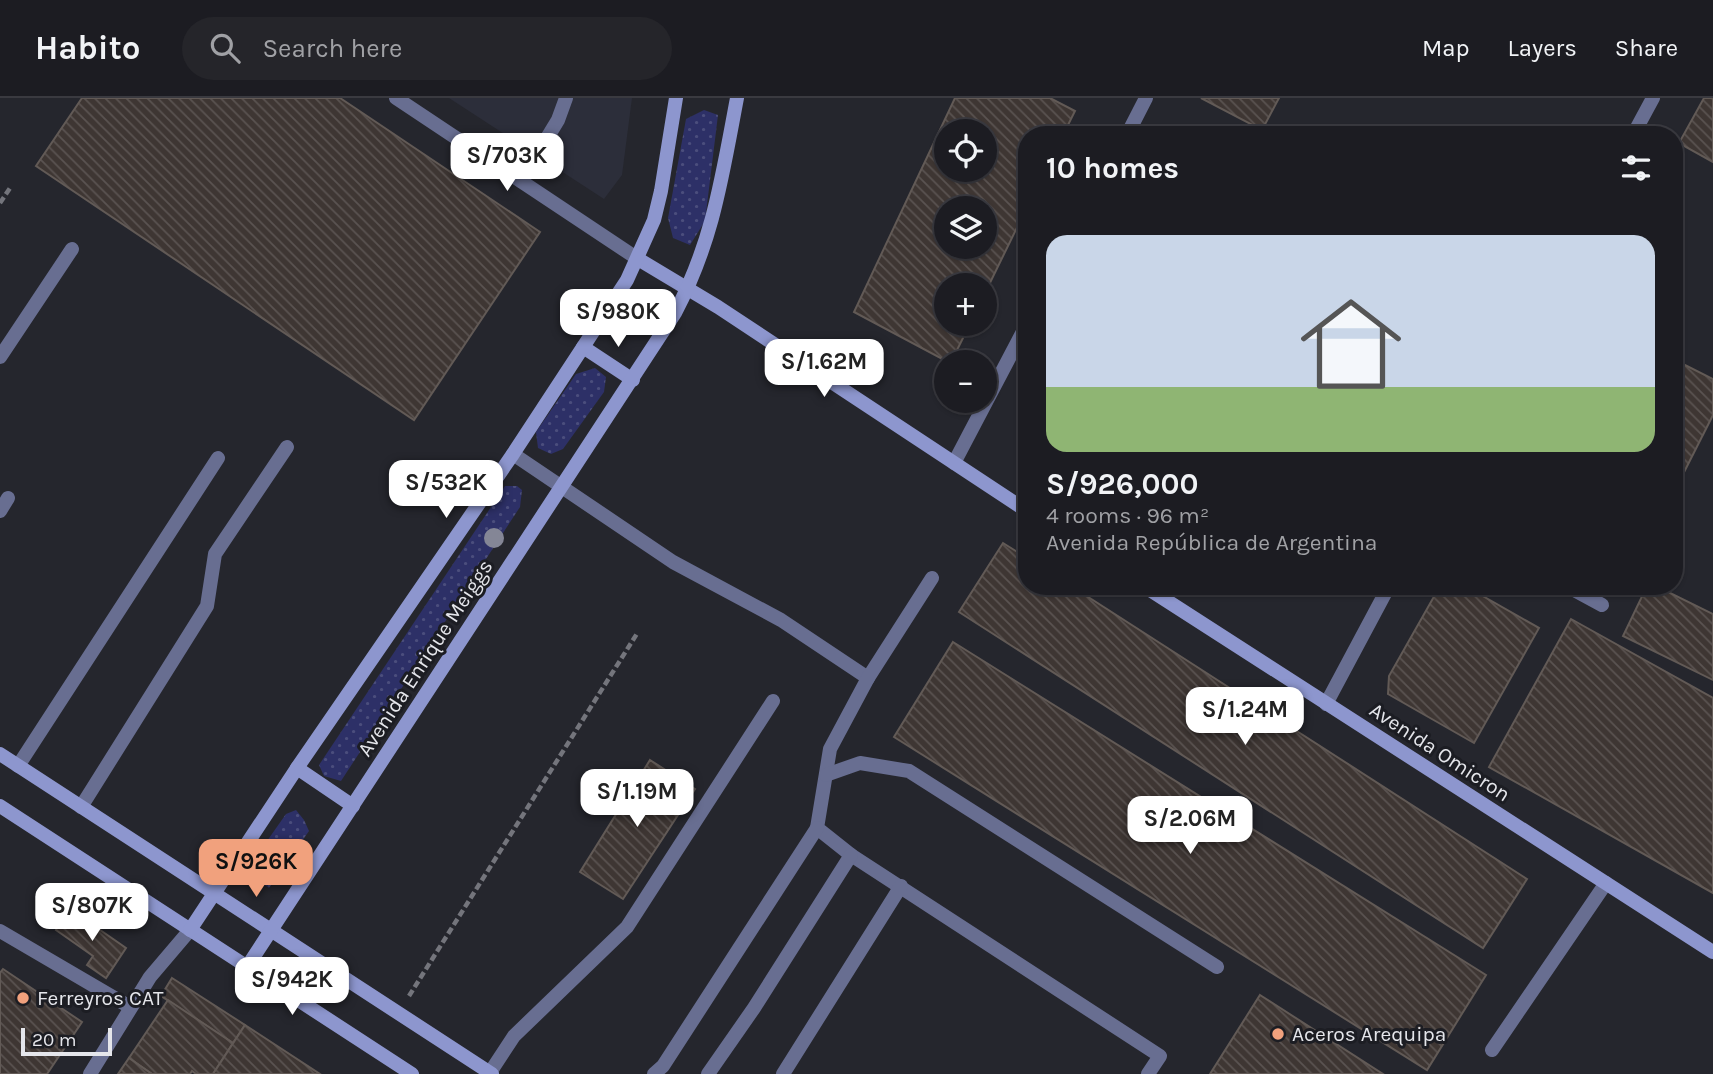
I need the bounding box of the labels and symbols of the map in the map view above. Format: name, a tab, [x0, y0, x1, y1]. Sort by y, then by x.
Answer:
pin: S/703K	[450, 134, 564, 193]
pin: S/980K	[561, 289, 675, 349]
pin: S/1.62M	[759, 340, 889, 399]
pin: S/532K	[389, 460, 503, 520]
street label: Avenida Enrique Meiggs	[352, 555, 498, 761]
pin: S/1.24M	[1180, 688, 1310, 747]
street label: Avenida Omicron	[1365, 698, 1515, 806]
pin: S/1.19M	[572, 770, 702, 829]
pin: S/2.06M	[1125, 796, 1255, 856]
pin: S/926K	[199, 840, 313, 899]
pin: S/807K	[35, 884, 149, 943]
pin: S/942K	[235, 958, 349, 1017]
place label: Ferreyros CAT	[37, 986, 164, 1010]
marker: Ferreyros CAT	[15, 990, 31, 1006]
place label: Aceros Arequipa	[1292, 1022, 1446, 1046]
scale bar	[21, 1025, 112, 1057]
marker: Aceros Arequipa	[1270, 1026, 1286, 1042]

